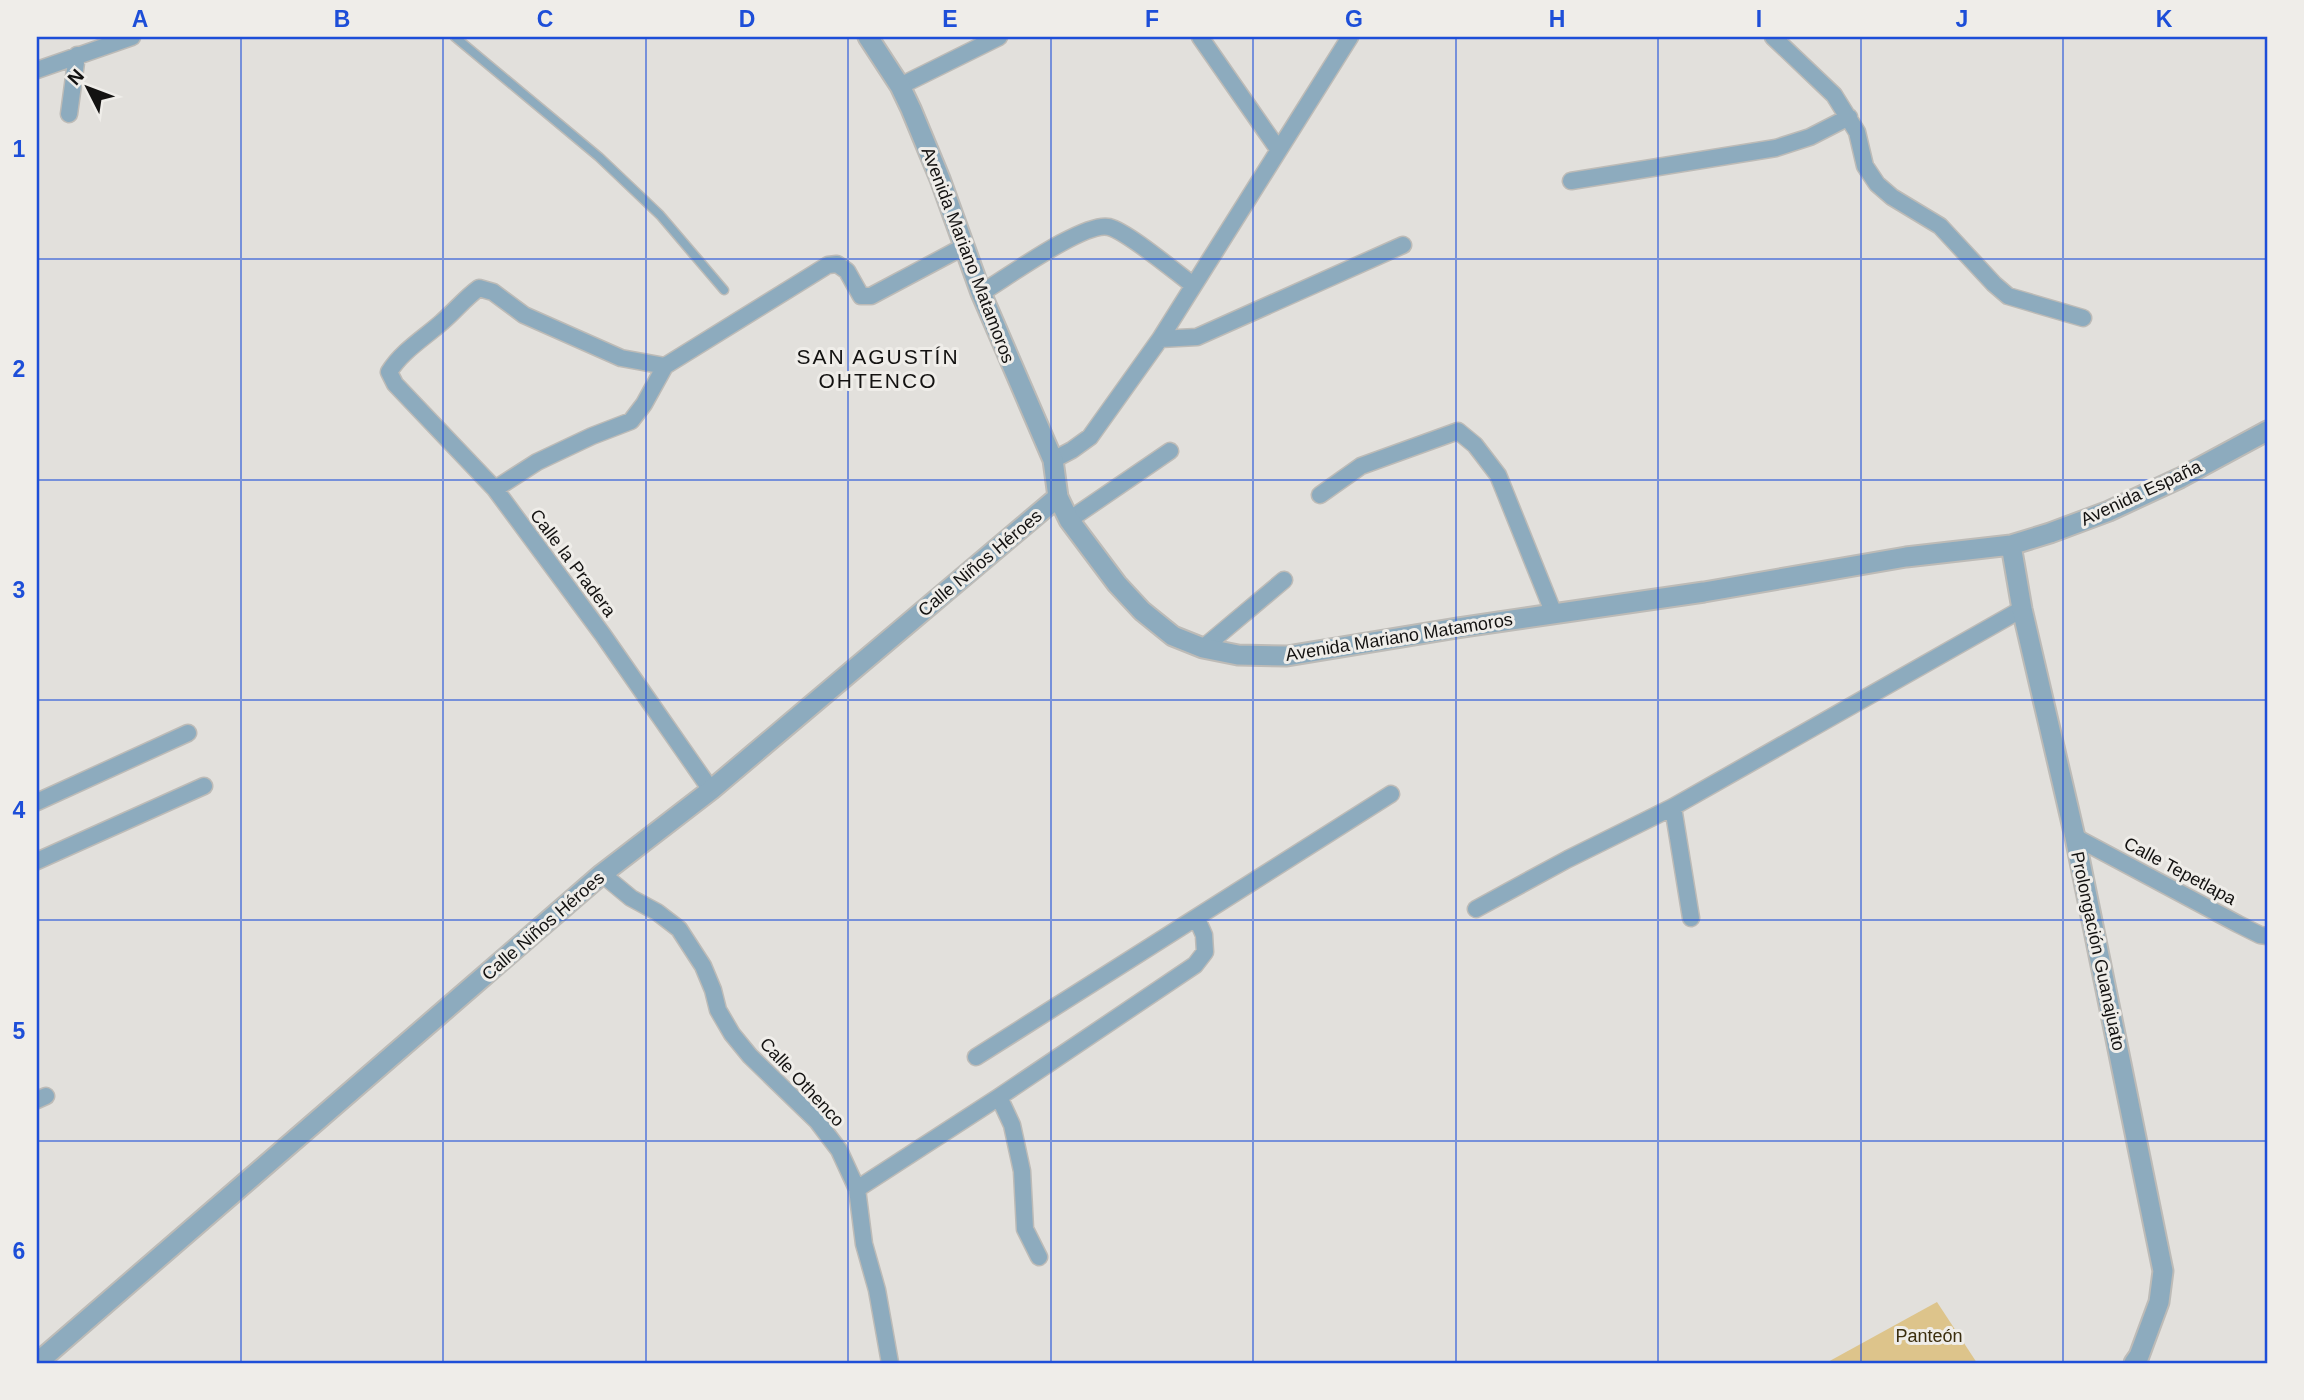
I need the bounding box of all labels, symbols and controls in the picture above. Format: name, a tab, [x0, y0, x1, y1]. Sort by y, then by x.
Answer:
text: A	[132, 6, 148, 32]
text: B	[334, 6, 350, 32]
text: C	[537, 6, 553, 32]
text: D	[739, 6, 755, 32]
text: E	[942, 6, 958, 32]
text: F	[1145, 6, 1159, 32]
text: G	[1345, 6, 1363, 32]
text: H	[1549, 6, 1565, 32]
text: I	[1756, 6, 1762, 32]
text: J	[1956, 6, 1968, 32]
text: K	[2156, 6, 2173, 32]
north arrow	[52, 52, 122, 122]
text: N	[63, 65, 88, 89]
text: 1	[13, 136, 26, 162]
street label: Avenida Mariano Matamoros	[917, 144, 1019, 366]
district label: SAN AGUSTÍN OHTENCO	[796, 345, 960, 392]
text: 2	[13, 356, 25, 382]
street label: Avenida España	[2078, 456, 2205, 530]
street label: Calle la Pradera	[526, 505, 620, 621]
street label: Calle Niños Héroes	[914, 505, 1046, 621]
text: 3	[13, 577, 25, 603]
street label: Avenida Mariano Matamoros	[1284, 609, 1514, 665]
text: 4	[13, 797, 26, 823]
street label: Calle Tepetlapa	[2121, 833, 2240, 909]
street label: Prolongación Guanajuato	[2067, 850, 2129, 1052]
street label: Calle Niños Héroes	[478, 868, 608, 984]
text: 5	[13, 1018, 26, 1044]
street label: Calle Othenco	[756, 1033, 848, 1131]
text: 6	[13, 1238, 25, 1264]
park label: Panteón	[1895, 1326, 1963, 1346]

